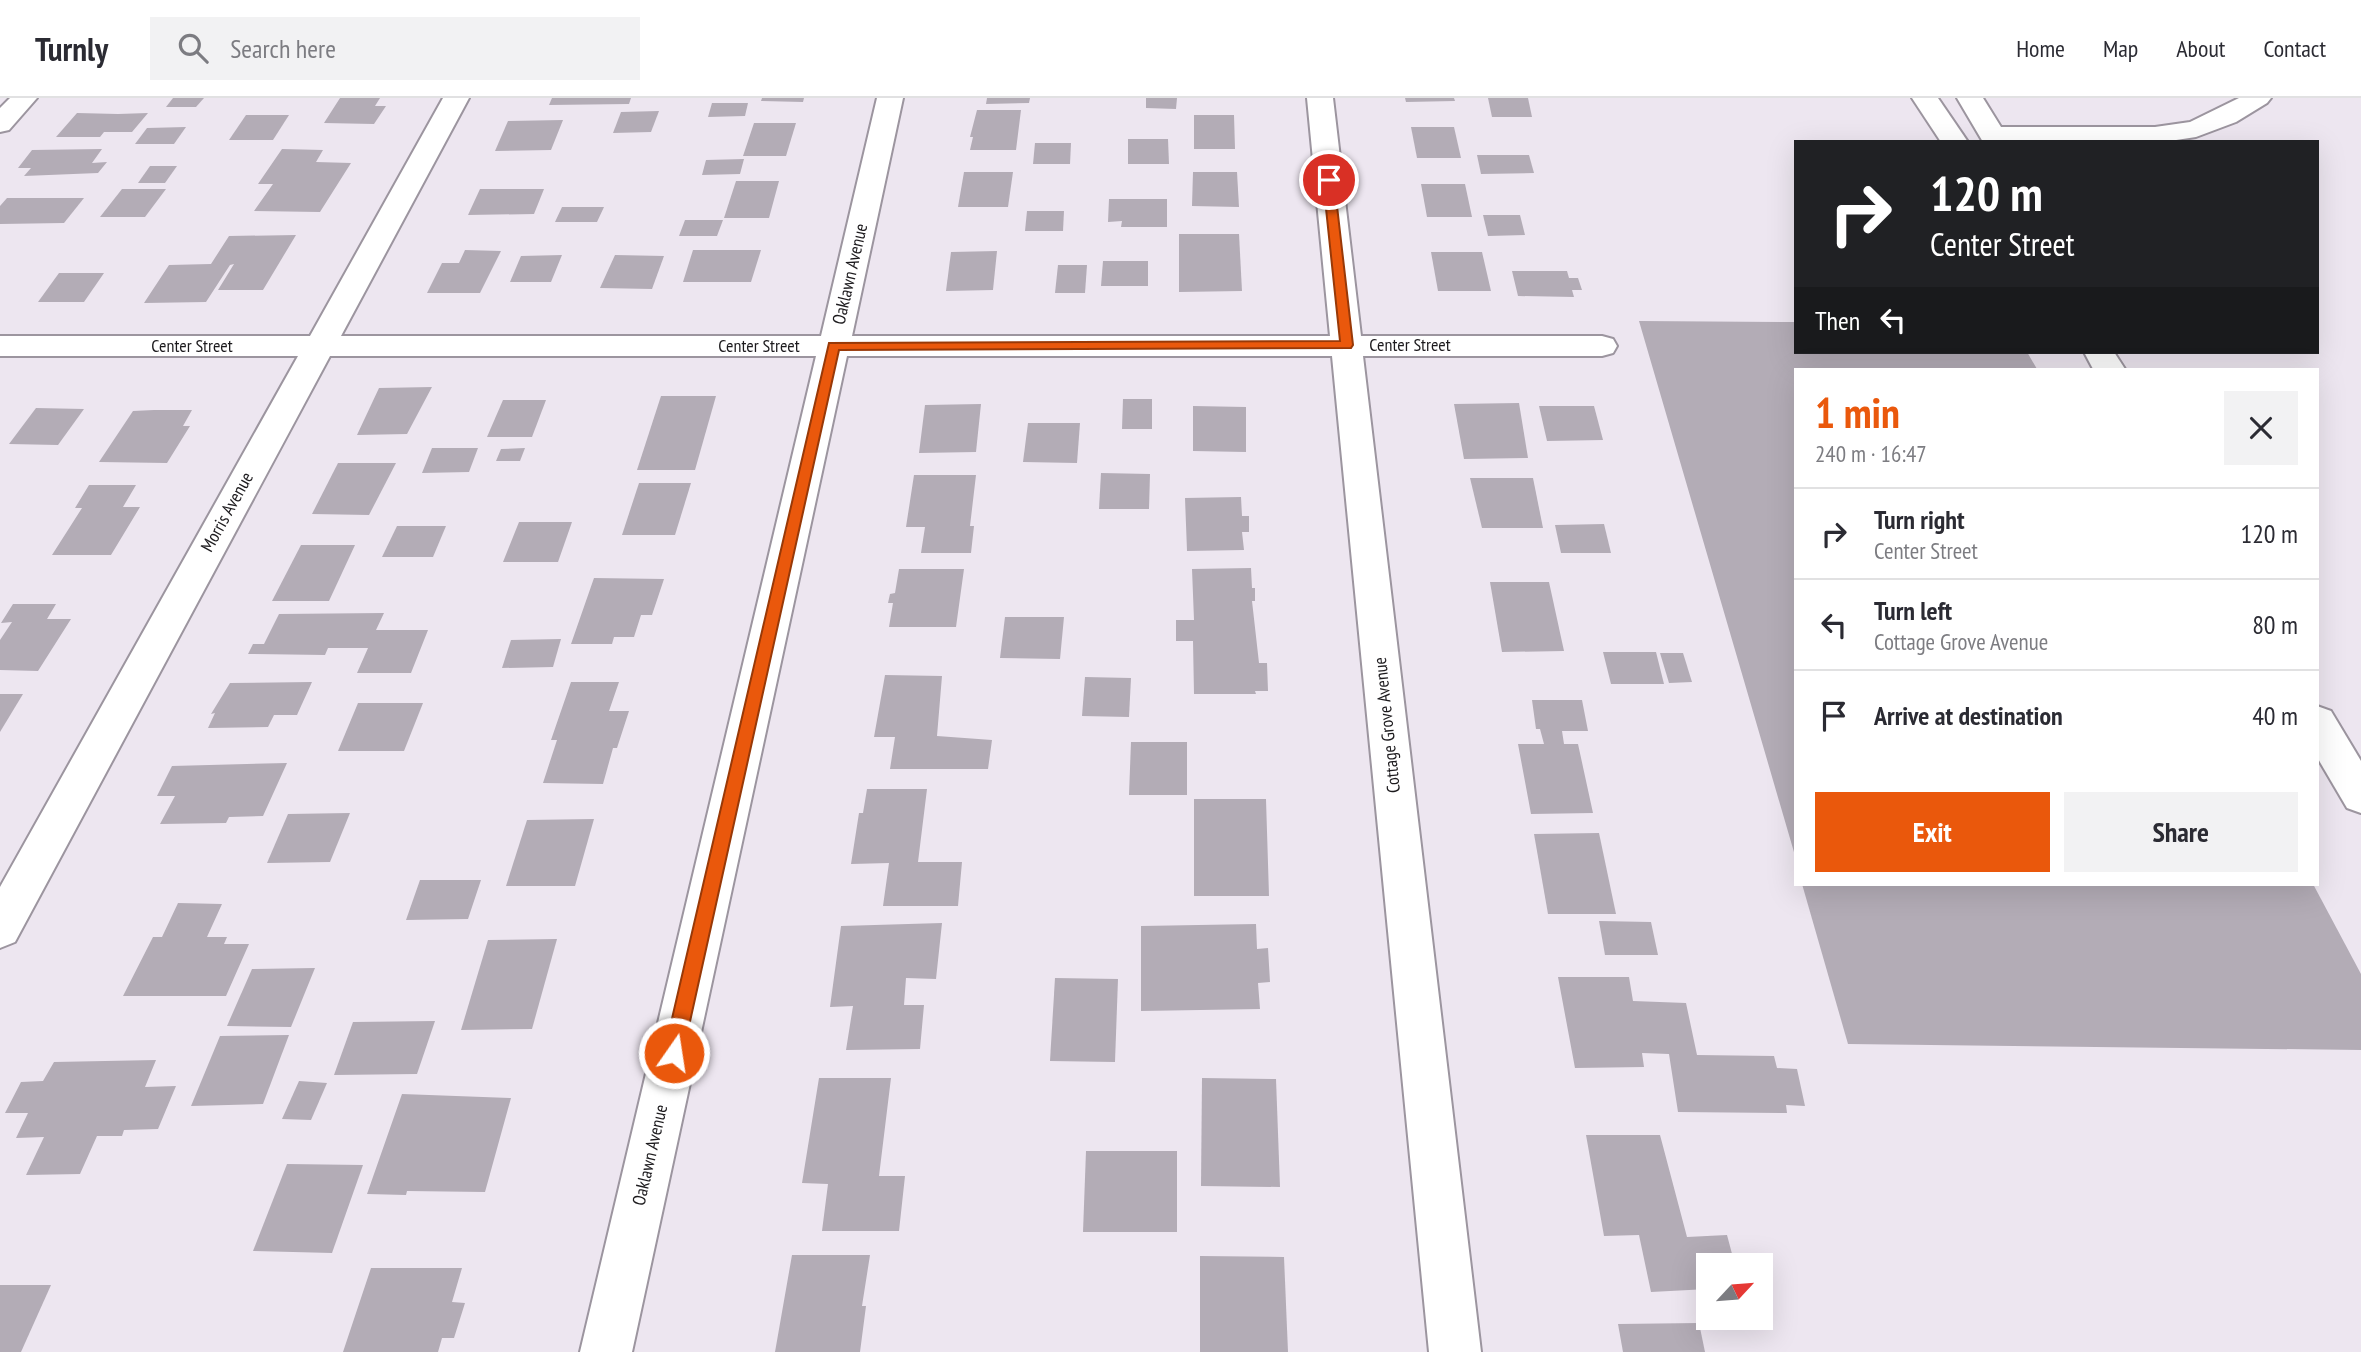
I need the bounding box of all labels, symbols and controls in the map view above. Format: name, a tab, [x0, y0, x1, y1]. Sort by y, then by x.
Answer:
search box	[150, 17, 640, 80]
text: Turnly	[35, 27, 108, 70]
icon: search	[174, 29, 212, 67]
text: Search here	[230, 32, 336, 65]
text: Home	[2016, 33, 2065, 64]
text: Map	[2103, 33, 2138, 64]
text: About	[2176, 33, 2225, 64]
text: Contact	[2263, 33, 2326, 64]
pin	[1299, 150, 1359, 210]
icon: arrive	[1310, 161, 1348, 199]
text: 120 m	[1930, 161, 2043, 225]
icon: right	[1815, 168, 1906, 259]
street label: Oaklawn Avenue	[827, 221, 872, 327]
text: Center Street	[1930, 223, 2075, 265]
icon: left	[1874, 301, 1912, 339]
text: Then	[1815, 304, 1860, 337]
street label: Center Street	[1369, 333, 1451, 356]
street label: Center Street	[151, 334, 233, 357]
street label: Center Street	[718, 334, 800, 357]
text: 1 min	[1815, 385, 1900, 440]
button: close	[2224, 391, 2298, 465]
text: 240 m · 16:47	[1815, 439, 1927, 468]
street label: Morris Avenue	[195, 468, 258, 556]
text: Turn right	[1874, 503, 1965, 536]
icon: right	[1815, 515, 1853, 553]
text: 120 m	[2240, 517, 2298, 550]
text: Center Street	[1874, 536, 1978, 565]
text: Turn left	[1874, 594, 1952, 627]
icon: left	[1815, 606, 1853, 644]
text: 80 m	[2252, 608, 2298, 641]
text: Cottage Grove Avenue	[1874, 627, 2048, 656]
street label: Cottage Grove Avenue	[1368, 656, 1405, 794]
icon: arrive	[1815, 697, 1853, 735]
text: Arrive at destination	[1874, 699, 2063, 732]
text: 40 m	[2252, 699, 2298, 732]
button: Exit	[1815, 792, 2050, 872]
button: Share	[2064, 792, 2298, 872]
position arrow	[637, 1016, 711, 1090]
street label: Oaklawn Avenue	[627, 1102, 672, 1208]
north arrow	[1696, 1253, 1773, 1330]
map controls	[1696, 1253, 1773, 1330]

